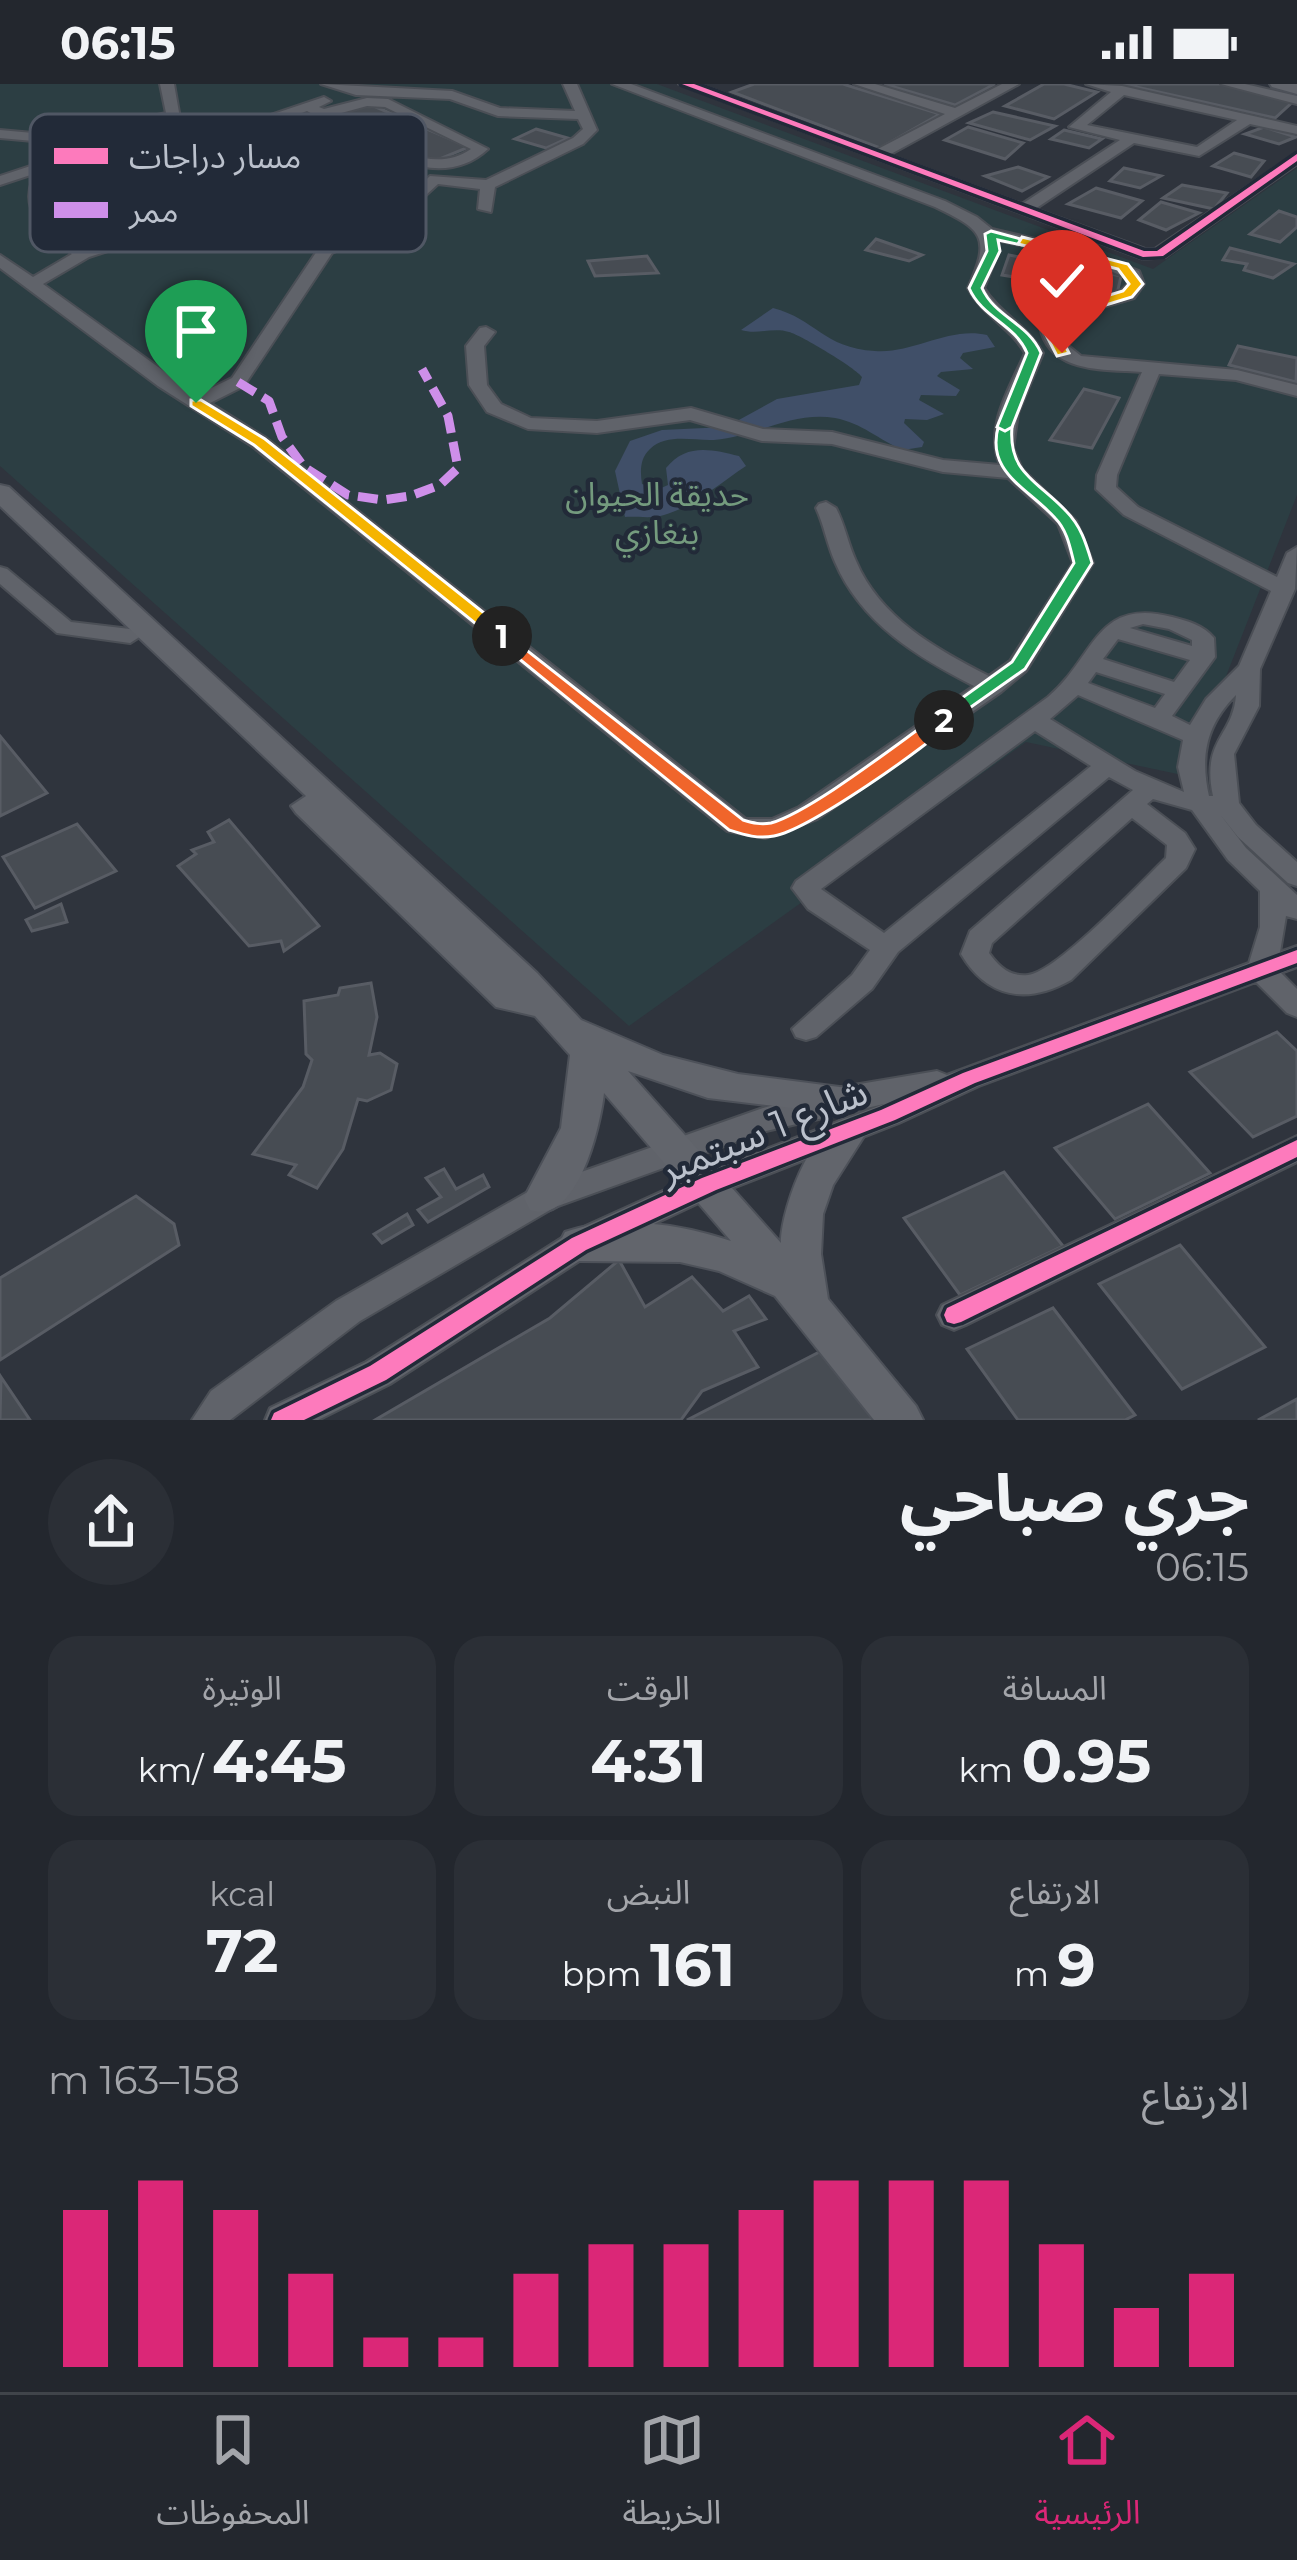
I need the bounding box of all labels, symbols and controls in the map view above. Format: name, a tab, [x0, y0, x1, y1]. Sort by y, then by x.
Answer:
text: 06:15	[60, 15, 175, 70]
legend	[30, 114, 426, 252]
text: مسار دراجات	[129, 136, 301, 176]
text: ممر	[128, 190, 178, 230]
pin	[1011, 230, 1113, 353]
icon: check	[1029, 248, 1095, 314]
pin	[145, 280, 247, 403]
icon: arrive	[163, 298, 229, 364]
park label: حديقة الحيوان بنغازي	[565, 474, 749, 558]
pin: 1	[472, 606, 532, 666]
text: 1	[496, 616, 508, 656]
pin: 2	[914, 690, 974, 750]
text: 2	[934, 700, 954, 740]
street label: شارع 1 سبتمبر	[651, 1066, 876, 1199]
text: جري صباحي	[900, 1457, 1249, 1538]
button: share	[48, 1459, 174, 1585]
text: 06:15	[1155, 1543, 1249, 1591]
text: الوتيرة	[203, 1668, 282, 1708]
text: الوقت	[607, 1668, 690, 1708]
text: المسافة	[1003, 1668, 1107, 1708]
text: 4:45	[212, 1724, 347, 1797]
text: 4:31	[590, 1724, 707, 1797]
text: 0.95	[1022, 1724, 1151, 1797]
text: /km	[138, 1750, 212, 1790]
text: km	[958, 1750, 1022, 1790]
text: النبض	[607, 1872, 690, 1912]
text: الارتفاع	[1009, 1872, 1100, 1912]
text: kcal	[209, 1874, 275, 1914]
text: 72	[206, 1914, 278, 1987]
text: 161	[650, 1928, 735, 2001]
text: 9	[1058, 1928, 1096, 2001]
text: bpm	[562, 1954, 650, 1994]
text: m	[1014, 1954, 1058, 1994]
text: 158–163 m	[48, 2056, 240, 2104]
text: الارتفاع	[1142, 2072, 1249, 2120]
tab: المحفوظات	[156, 2407, 310, 2548]
tab: الخريطة	[623, 2407, 721, 2548]
tab: الرئيسية	[1034, 2407, 1141, 2548]

